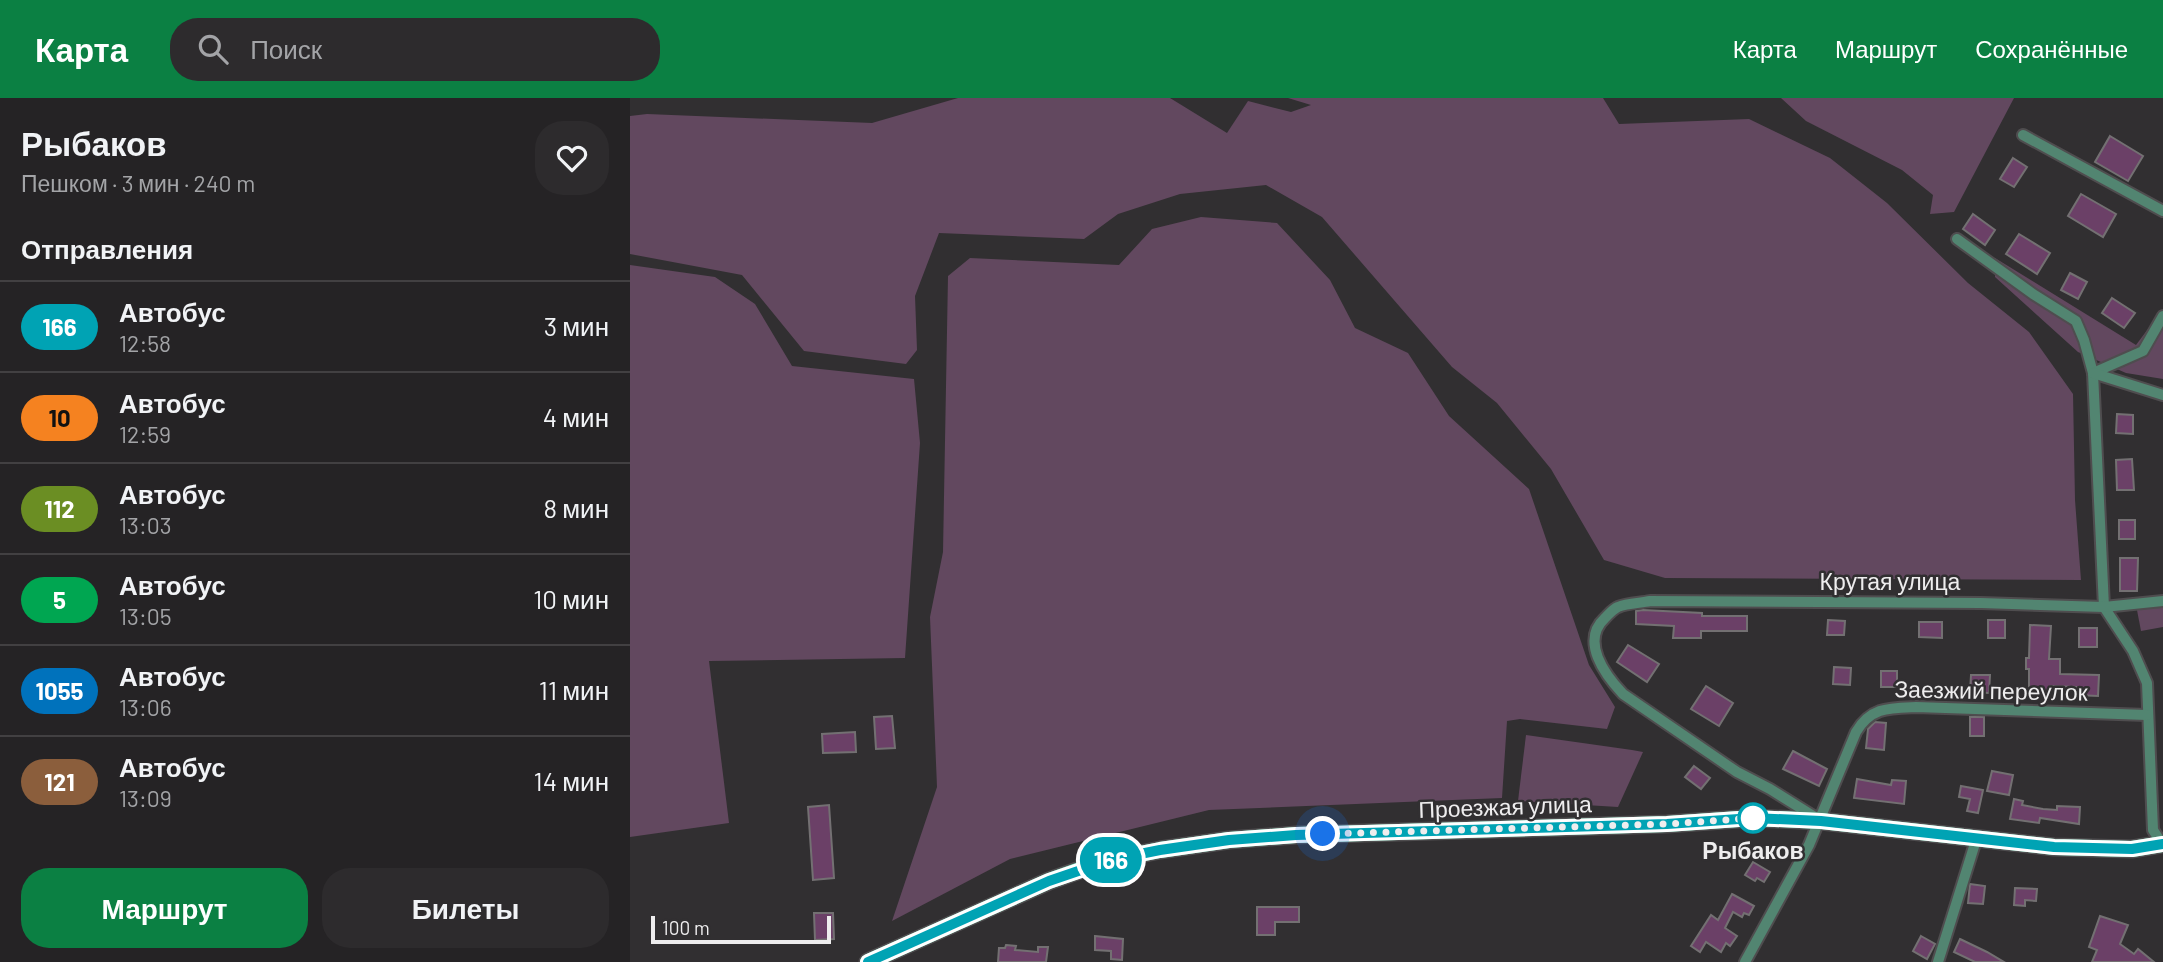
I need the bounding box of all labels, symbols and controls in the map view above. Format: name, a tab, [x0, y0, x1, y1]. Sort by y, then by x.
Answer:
search box	[170, 18, 660, 81]
text: Карта	[35, 29, 128, 69]
icon: search	[194, 30, 232, 68]
text: Поиск	[250, 33, 322, 64]
text: Карта	[1733, 34, 1797, 63]
text: Маршрут	[1835, 34, 1937, 63]
text: Сохранённые	[1975, 34, 2128, 63]
button: heart	[535, 121, 609, 195]
text: Рыбаков	[21, 123, 166, 163]
text: Пешком · 3 мин · 240 m	[21, 169, 255, 197]
text: Отправления	[21, 233, 193, 264]
text: Автобус	[119, 296, 226, 327]
text: 3 мин	[544, 310, 609, 341]
text: 166	[42, 312, 77, 341]
text: 12:58	[119, 329, 171, 357]
text: Автобус	[119, 387, 226, 418]
text: 4 мин	[543, 401, 609, 432]
text: 10	[48, 403, 71, 432]
text: 12:59	[119, 420, 171, 448]
text: Автобус	[119, 478, 226, 509]
text: 8 мин	[543, 492, 609, 523]
text: 112	[44, 494, 75, 523]
text: 13:03	[119, 511, 172, 539]
street label: Крутая улица	[1820, 567, 1961, 595]
text: Автобус	[119, 569, 226, 600]
text: 10 мин	[533, 583, 609, 614]
text: 5	[53, 585, 66, 614]
text: 13:05	[119, 602, 172, 630]
text: Автобус	[119, 660, 226, 691]
text: 11 мин	[539, 674, 609, 705]
street label: Заезжий переулок	[1894, 674, 2089, 706]
text: 1055	[35, 676, 84, 705]
text: 13:06	[119, 693, 172, 721]
text: Автобус	[119, 751, 226, 782]
text: 14 мин	[534, 765, 609, 796]
text: 121	[44, 767, 75, 796]
text: 13:09	[119, 784, 172, 812]
street label: Проезжая улица	[1418, 789, 1592, 823]
marker: Рыбаков	[1738, 803, 1768, 833]
your location	[1305, 816, 1340, 851]
place label: Рыбаков	[1702, 836, 1804, 864]
line badge: 166	[1071, 837, 1151, 883]
text: 166	[1094, 845, 1128, 874]
button: Маршрут	[21, 868, 308, 948]
button: Билеты	[322, 868, 609, 948]
scale bar	[651, 913, 831, 945]
text: 100 m	[662, 916, 710, 939]

